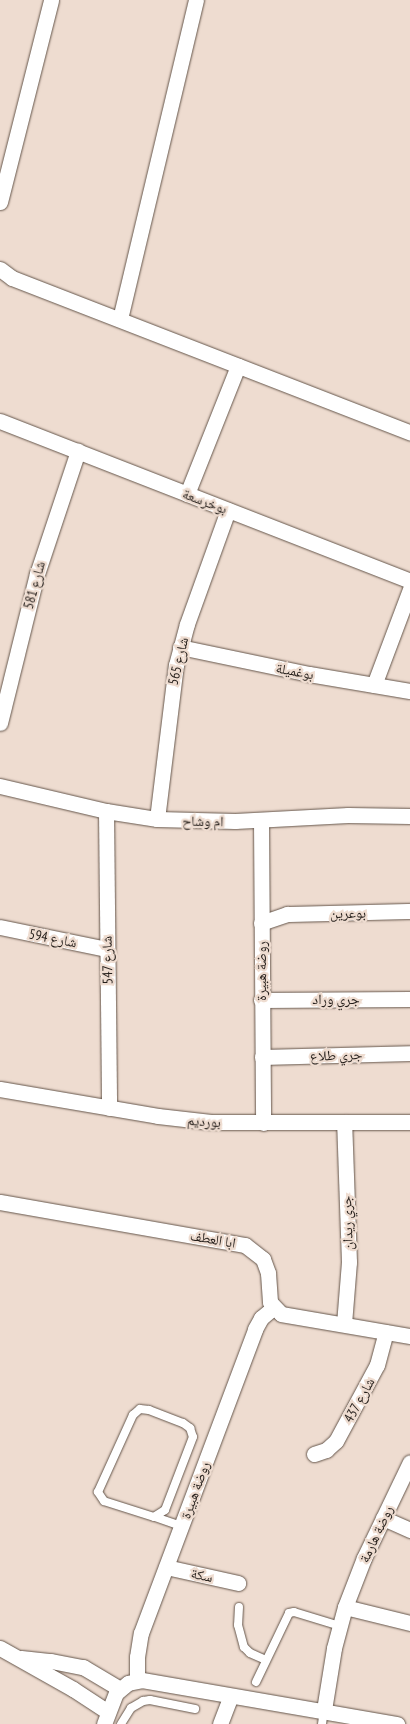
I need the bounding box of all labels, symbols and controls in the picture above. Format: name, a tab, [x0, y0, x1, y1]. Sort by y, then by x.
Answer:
street label: بوخرسعة	[180, 485, 230, 517]
street label: شارع 581	[20, 559, 48, 611]
street label: شارع 565	[164, 635, 192, 687]
street label: بوغميلة	[275, 659, 315, 683]
street label: ام وشاح	[182, 812, 224, 830]
street label: بوعرين	[330, 904, 366, 922]
street label: شارع 594	[28, 925, 78, 951]
street label: شارع 547	[98, 936, 116, 984]
street label: روضة هبيرة	[253, 941, 269, 1001]
street label: جري وراد	[312, 991, 360, 1007]
street label: جري طلاع	[310, 1046, 362, 1064]
street label: بورديم	[187, 1111, 221, 1131]
street label: جري ريدان	[338, 1195, 356, 1251]
street label: ابا العطف	[189, 1227, 237, 1251]
street label: شارع 437	[340, 1375, 378, 1425]
street label: روضة هبيرة	[177, 1459, 213, 1521]
street label: روضة هارمة	[355, 1503, 397, 1565]
street label: سكة	[190, 1565, 214, 1585]

